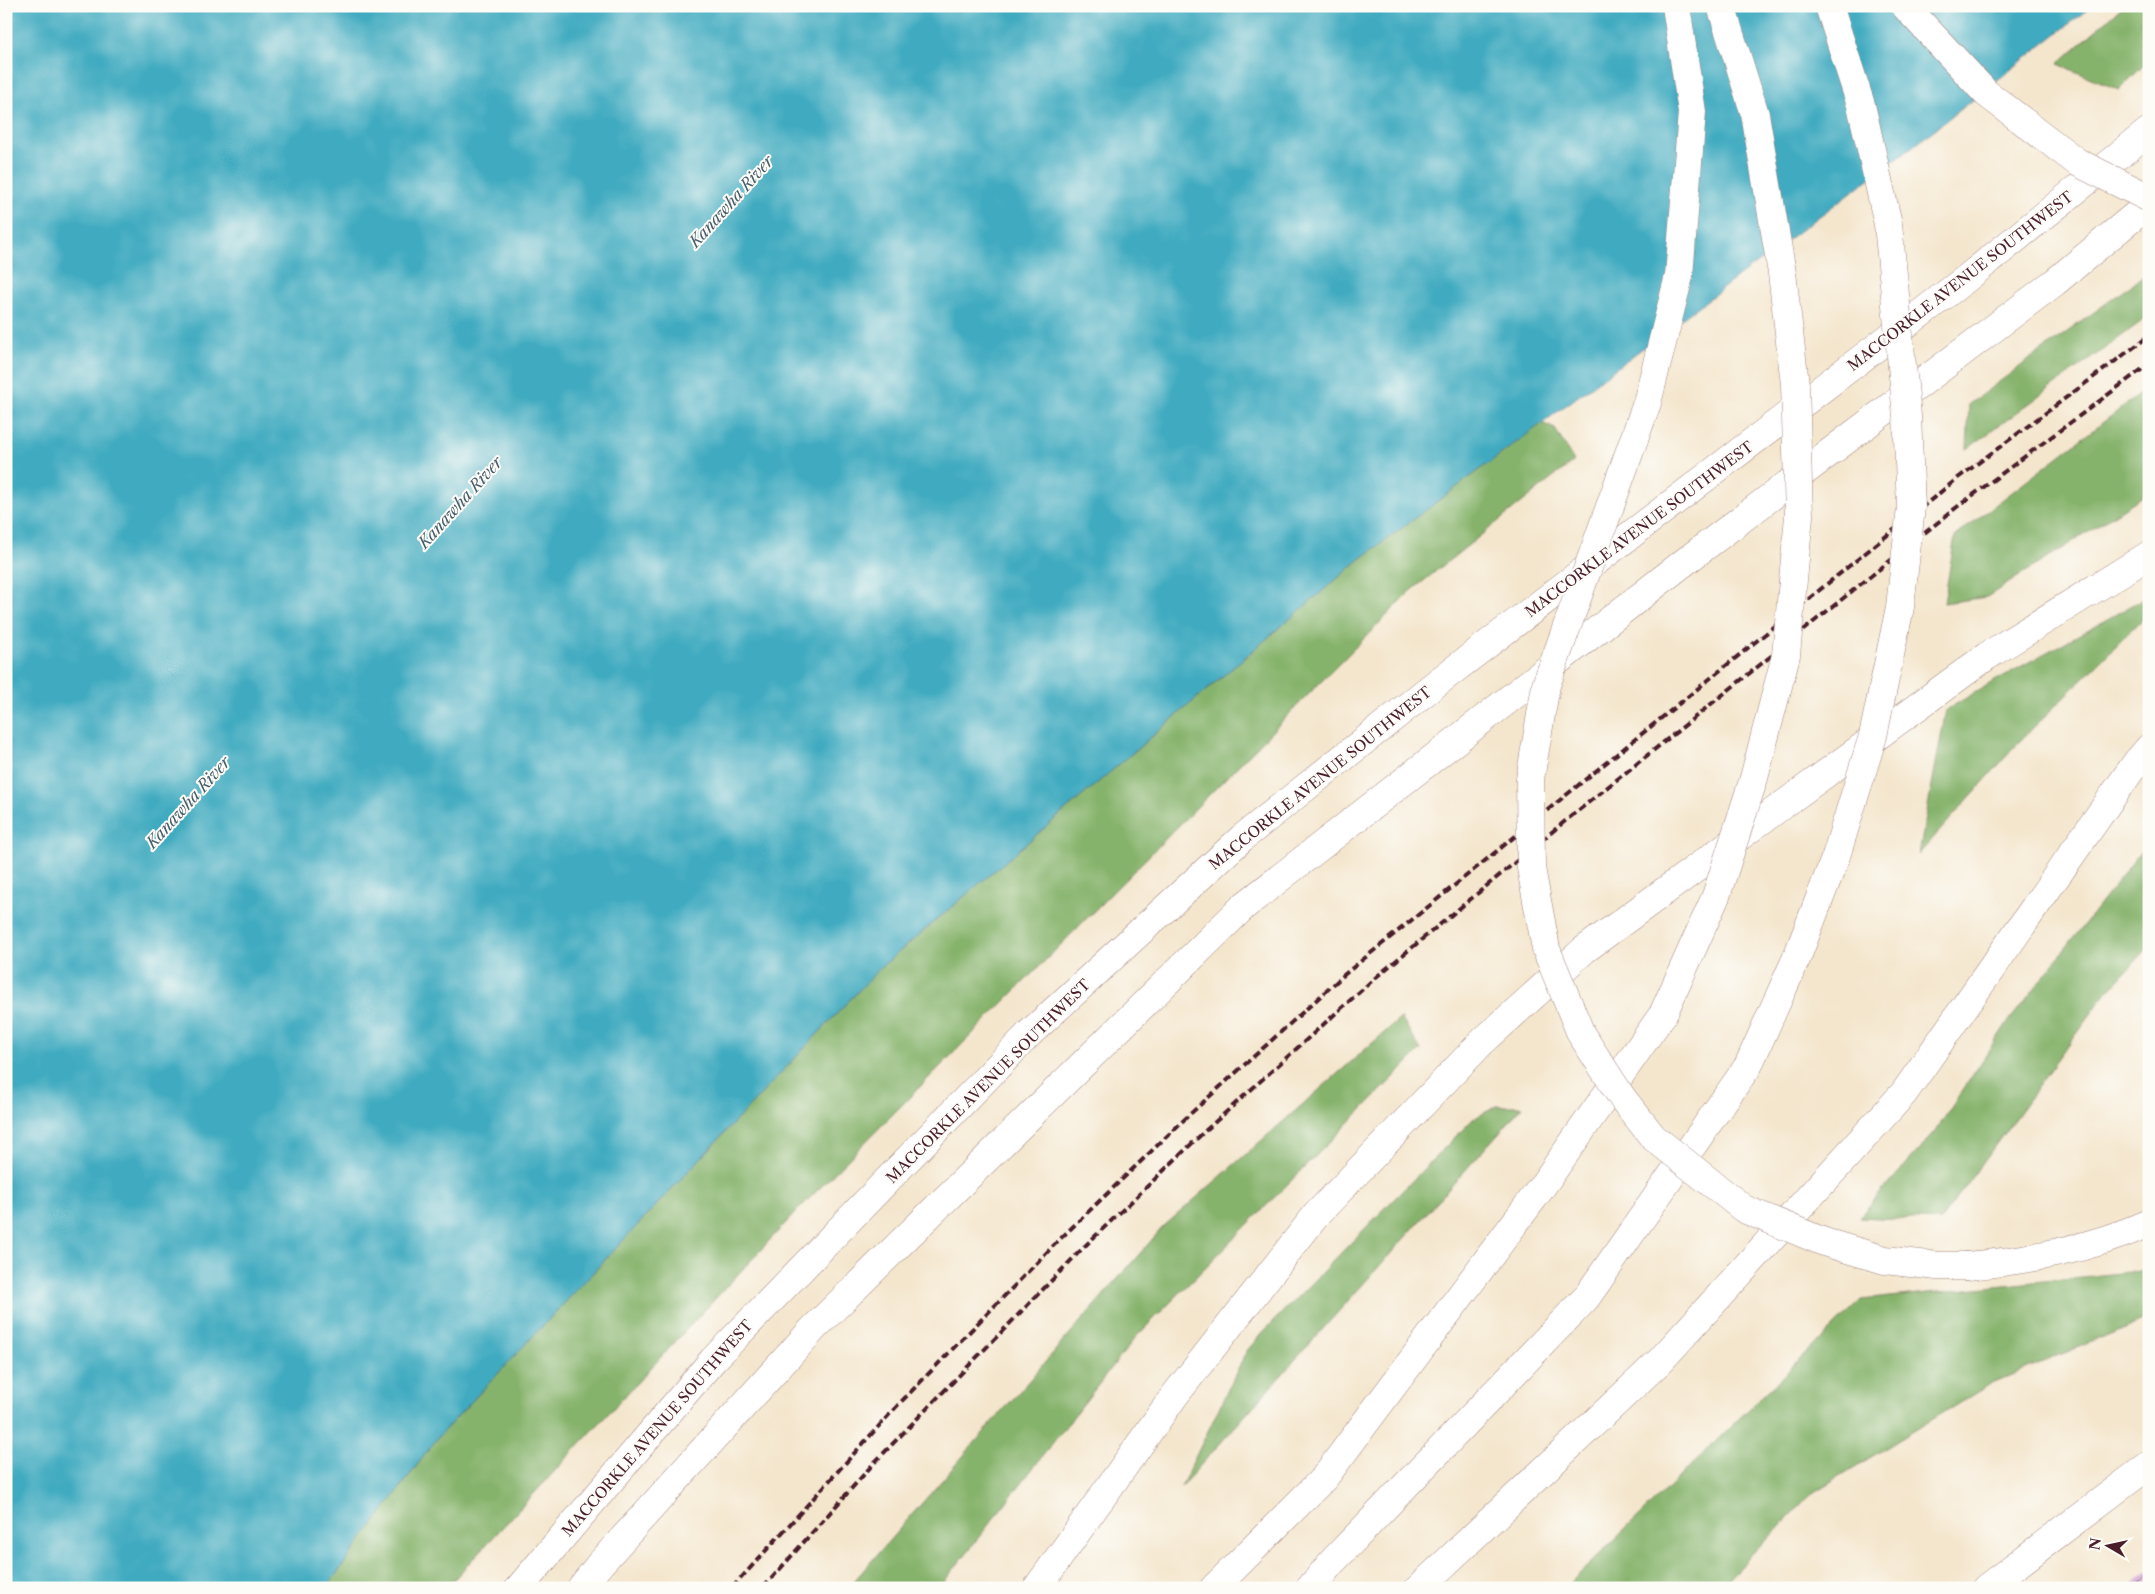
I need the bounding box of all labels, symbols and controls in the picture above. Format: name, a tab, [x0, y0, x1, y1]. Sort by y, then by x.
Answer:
water label: Kanawha River	[683, 150, 779, 253]
street label: MACCORKLE AVENUE SOUTHWEST	[1844, 187, 2077, 375]
street label: MACCORKLE AVENUE SOUTHWEST	[1521, 436, 1757, 621]
water label: Kanawha River	[412, 451, 508, 554]
street label: MACCORKLE AVENUE SOUTHWEST	[1205, 682, 1436, 874]
water label: Kanawha River	[140, 751, 236, 854]
street label: MACCORKLE AVENUE SOUTHWEST	[882, 974, 1095, 1187]
street label: MACCORKLE AVENUE SOUTHWEST	[558, 1315, 757, 1540]
north arrow	[2082, 1522, 2132, 1572]
text: N	[2085, 1537, 2105, 1551]

